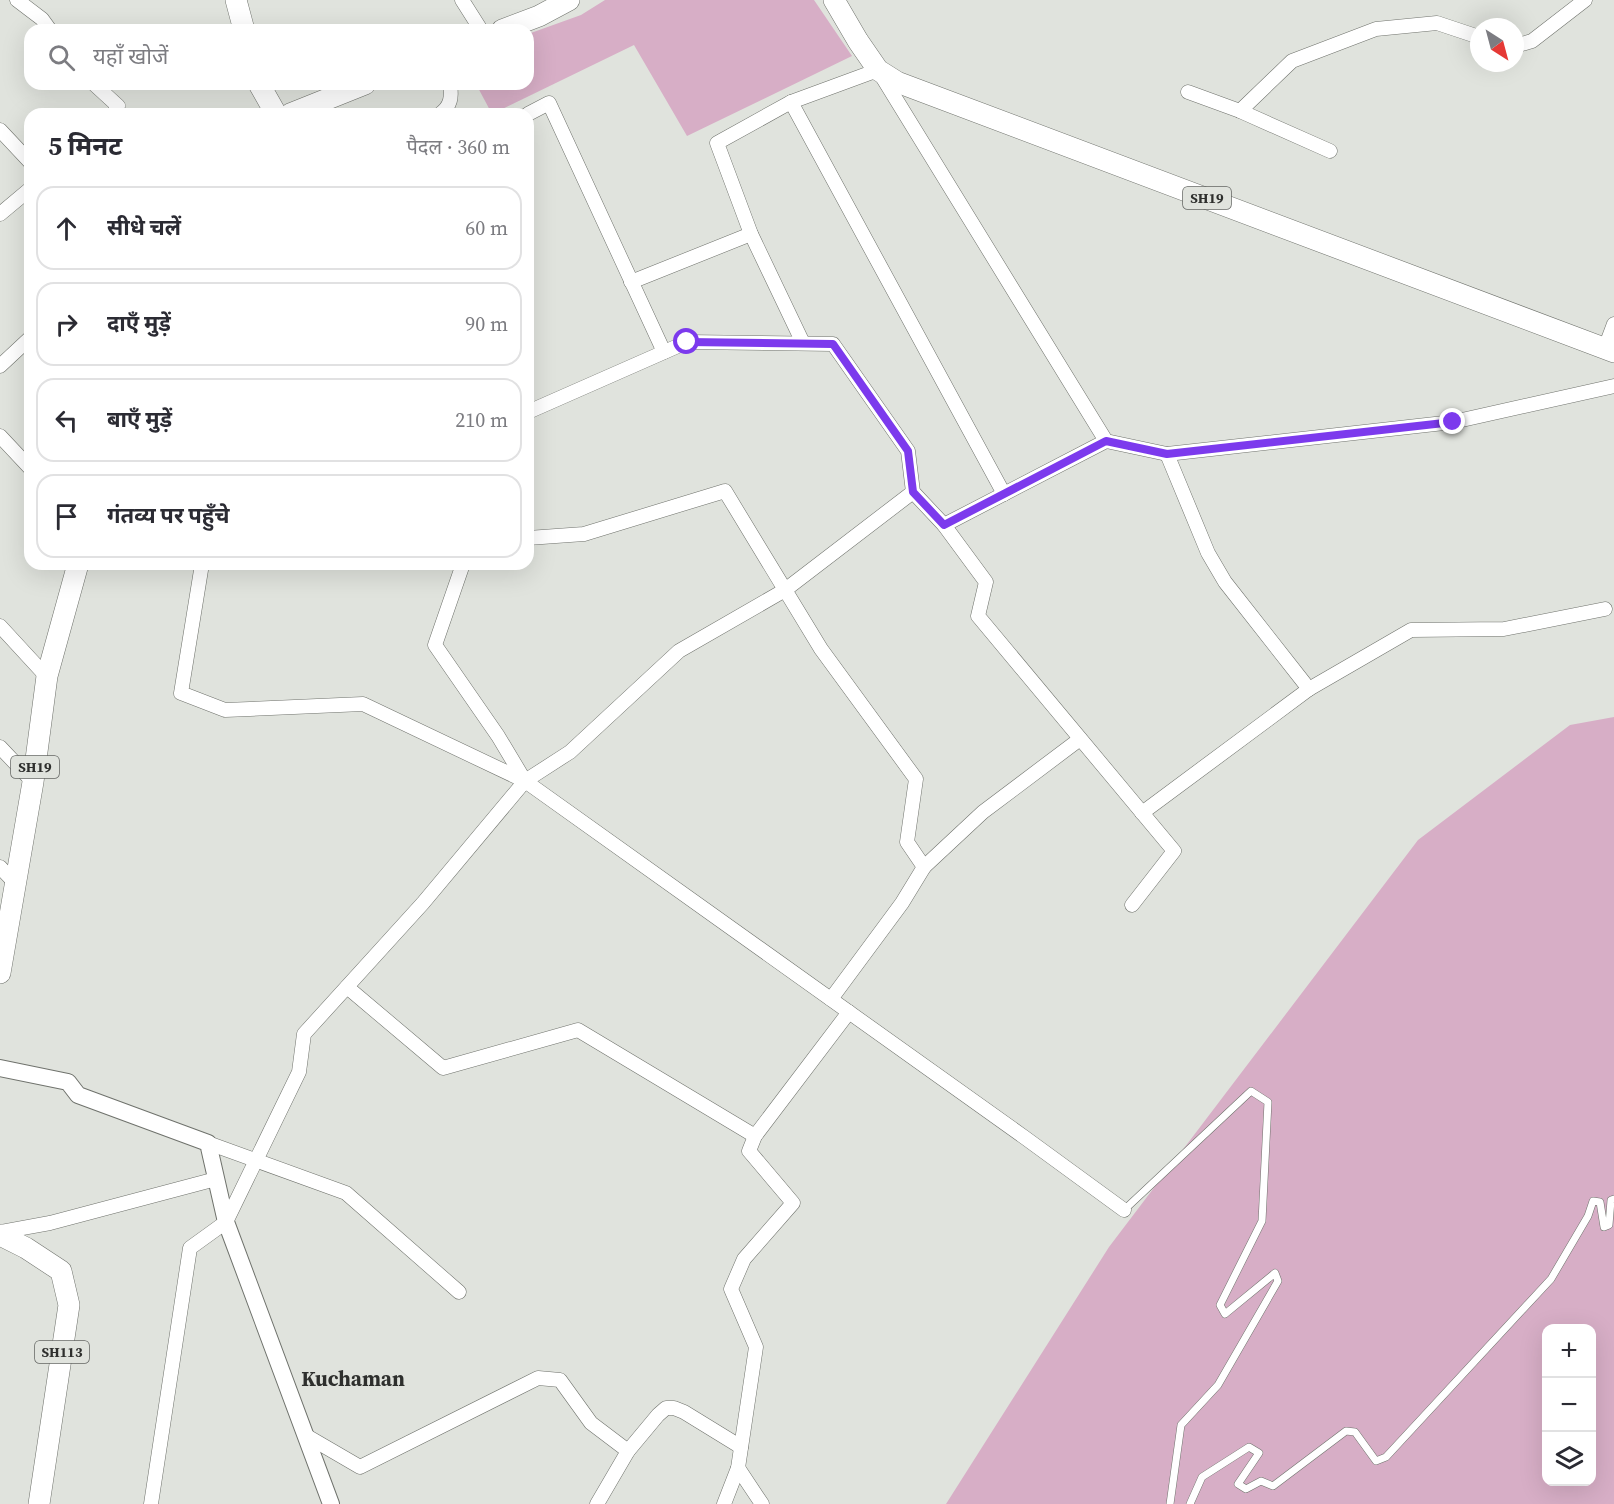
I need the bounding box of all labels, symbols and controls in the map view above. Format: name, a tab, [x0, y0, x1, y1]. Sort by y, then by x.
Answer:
north arrow	[1470, 18, 1524, 72]
search box	[24, 24, 534, 90]
icon: search	[45, 41, 78, 74]
text: यहाँ खोजें	[93, 41, 168, 71]
text: 5 मिनट	[48, 128, 122, 164]
text: पैदल · 360 m	[406, 133, 510, 161]
road number: SH19	[1183, 187, 1231, 209]
icon: ahead	[50, 212, 83, 245]
text: सीधे चलें	[107, 212, 181, 242]
text: 60 m	[465, 214, 508, 242]
icon: right	[50, 308, 83, 341]
text: दाएँ मुड़ें	[107, 308, 171, 338]
text: 90 m	[465, 310, 508, 338]
route start	[673, 328, 699, 354]
icon: left	[50, 404, 83, 437]
text: बाएँ मुड़ें	[107, 404, 172, 434]
text: 210 m	[455, 406, 508, 434]
route end	[1439, 408, 1465, 434]
icon: arrive	[50, 500, 83, 533]
text: गंतव्य पर पहुँचे	[107, 500, 230, 530]
road number: SH19	[11, 756, 59, 778]
map controls	[1542, 1324, 1596, 1486]
button: +	[1542, 1324, 1596, 1378]
road number: SH113	[35, 1341, 89, 1363]
district label: Kuchaman	[301, 1364, 405, 1393]
button: −	[1542, 1378, 1596, 1432]
button: layers	[1542, 1432, 1596, 1486]

